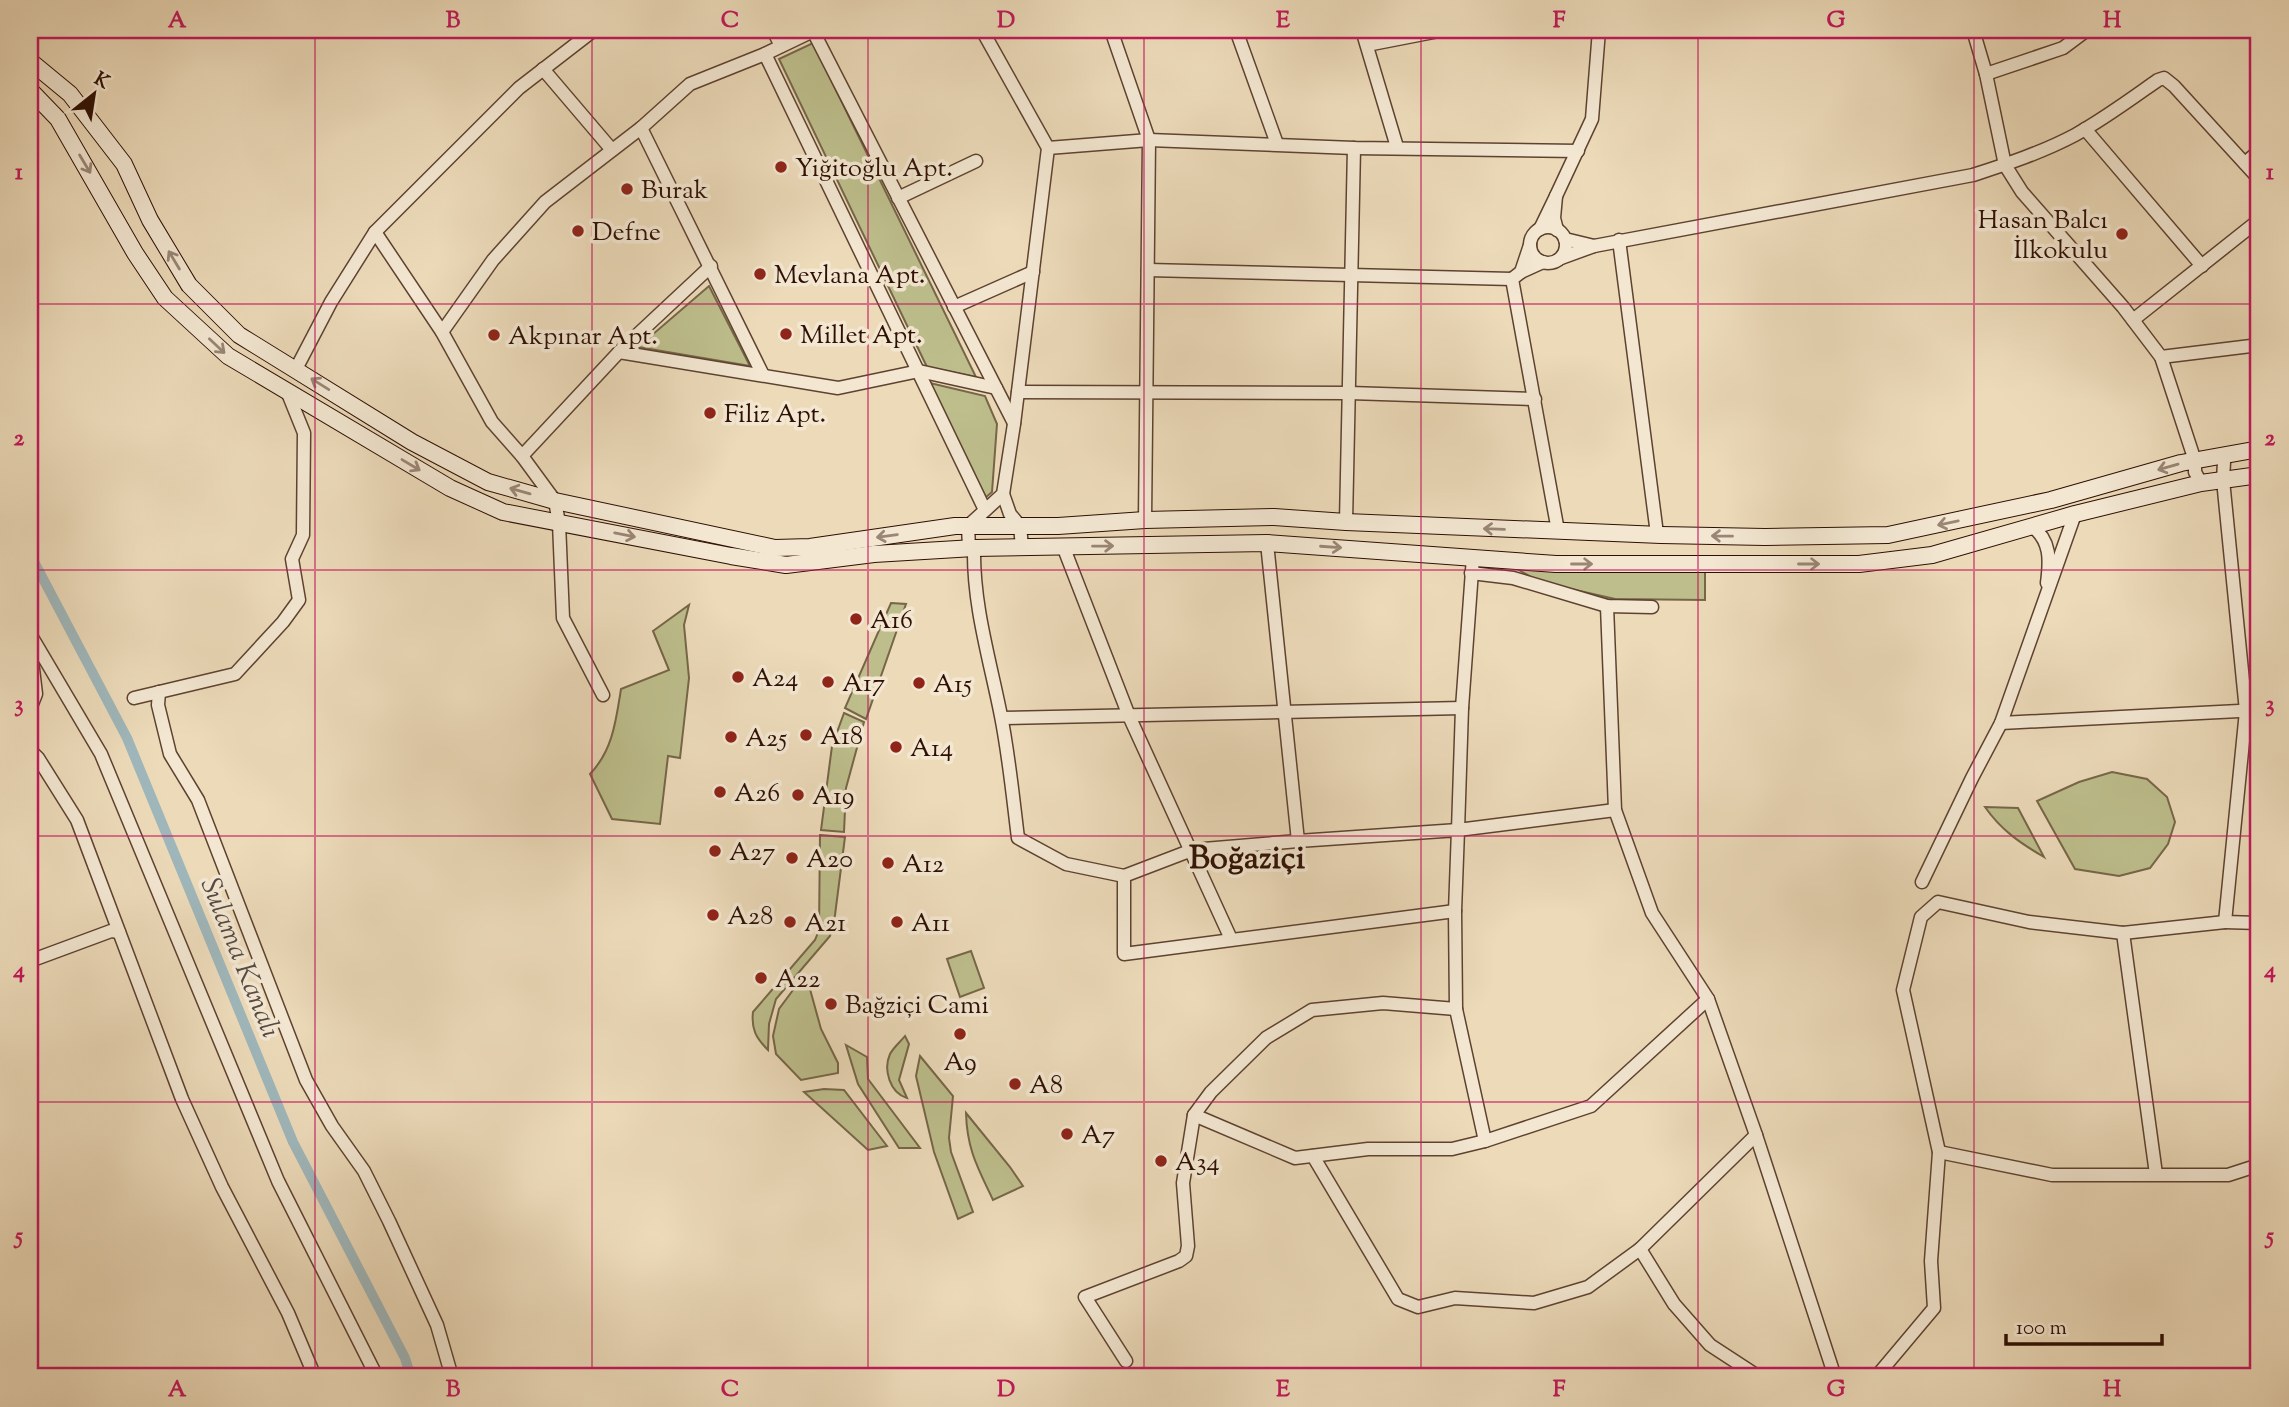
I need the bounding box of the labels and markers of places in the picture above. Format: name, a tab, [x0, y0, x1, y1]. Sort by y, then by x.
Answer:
place label: Yiğitoğlu Apt.	[795, 151, 953, 188]
marker: Yiğitoğlu Apt.	[773, 159, 789, 175]
place label: Burak	[641, 173, 708, 210]
marker: Burak	[619, 181, 635, 197]
place label: Hasan Balcı İlkokulu	[1978, 203, 2108, 270]
place label: Defne	[592, 215, 661, 252]
marker: Defne	[570, 223, 586, 239]
marker: Hasan Balcı İlkokulu	[2114, 226, 2130, 242]
place label: Mevlana Apt.	[774, 258, 925, 295]
marker: Mevlana Apt.	[752, 266, 768, 282]
place label: Millet Apt.	[800, 318, 923, 355]
place label: Akpınar Apt.	[508, 319, 658, 356]
marker: Millet Apt.	[778, 326, 794, 342]
marker: Akpınar Apt.	[486, 327, 502, 343]
place label: Filiz Apt.	[724, 397, 826, 434]
marker: Filiz Apt.	[702, 405, 718, 421]
place label: A16	[870, 603, 913, 640]
marker: A16	[848, 611, 864, 627]
place label: A24	[752, 661, 798, 698]
place label: A17	[842, 666, 885, 703]
place label: A15	[933, 667, 972, 704]
marker: A24	[730, 669, 746, 685]
marker: A17	[820, 674, 836, 690]
marker: A15	[911, 675, 927, 691]
place label: A18	[820, 719, 863, 756]
place label: A25	[745, 721, 787, 758]
marker: A18	[798, 727, 814, 743]
marker: A25	[723, 729, 739, 745]
place label: A14	[910, 731, 953, 768]
marker: A14	[888, 739, 904, 755]
place label: A26	[734, 776, 780, 813]
place label: A19	[812, 779, 854, 816]
marker: A26	[712, 784, 728, 800]
marker: A19	[790, 787, 806, 803]
place label: A27	[729, 835, 775, 872]
place label: A20	[806, 842, 853, 879]
marker: A27	[707, 843, 723, 859]
place label: A12	[902, 847, 944, 884]
marker: A20	[784, 850, 800, 866]
marker: A12	[880, 855, 896, 871]
place label: A28	[727, 899, 773, 936]
place label: A21	[804, 906, 846, 943]
place label: A11	[911, 906, 950, 943]
marker: A28	[705, 907, 721, 923]
marker: A21	[782, 914, 798, 930]
marker: A11	[889, 914, 905, 930]
place label: A22	[775, 962, 820, 999]
marker: A22	[753, 970, 769, 986]
place label: Bağziçi Cami	[845, 988, 989, 1025]
marker: Bağziçi Cami	[823, 996, 839, 1012]
marker: A9	[952, 1026, 968, 1042]
place label: A9	[943, 1045, 977, 1082]
place label: A8	[1029, 1068, 1063, 1105]
marker: A8	[1007, 1076, 1023, 1092]
place label: A7	[1081, 1118, 1115, 1155]
marker: A7	[1059, 1126, 1075, 1142]
place label: A34	[1175, 1145, 1220, 1182]
marker: A34	[1153, 1153, 1169, 1169]

